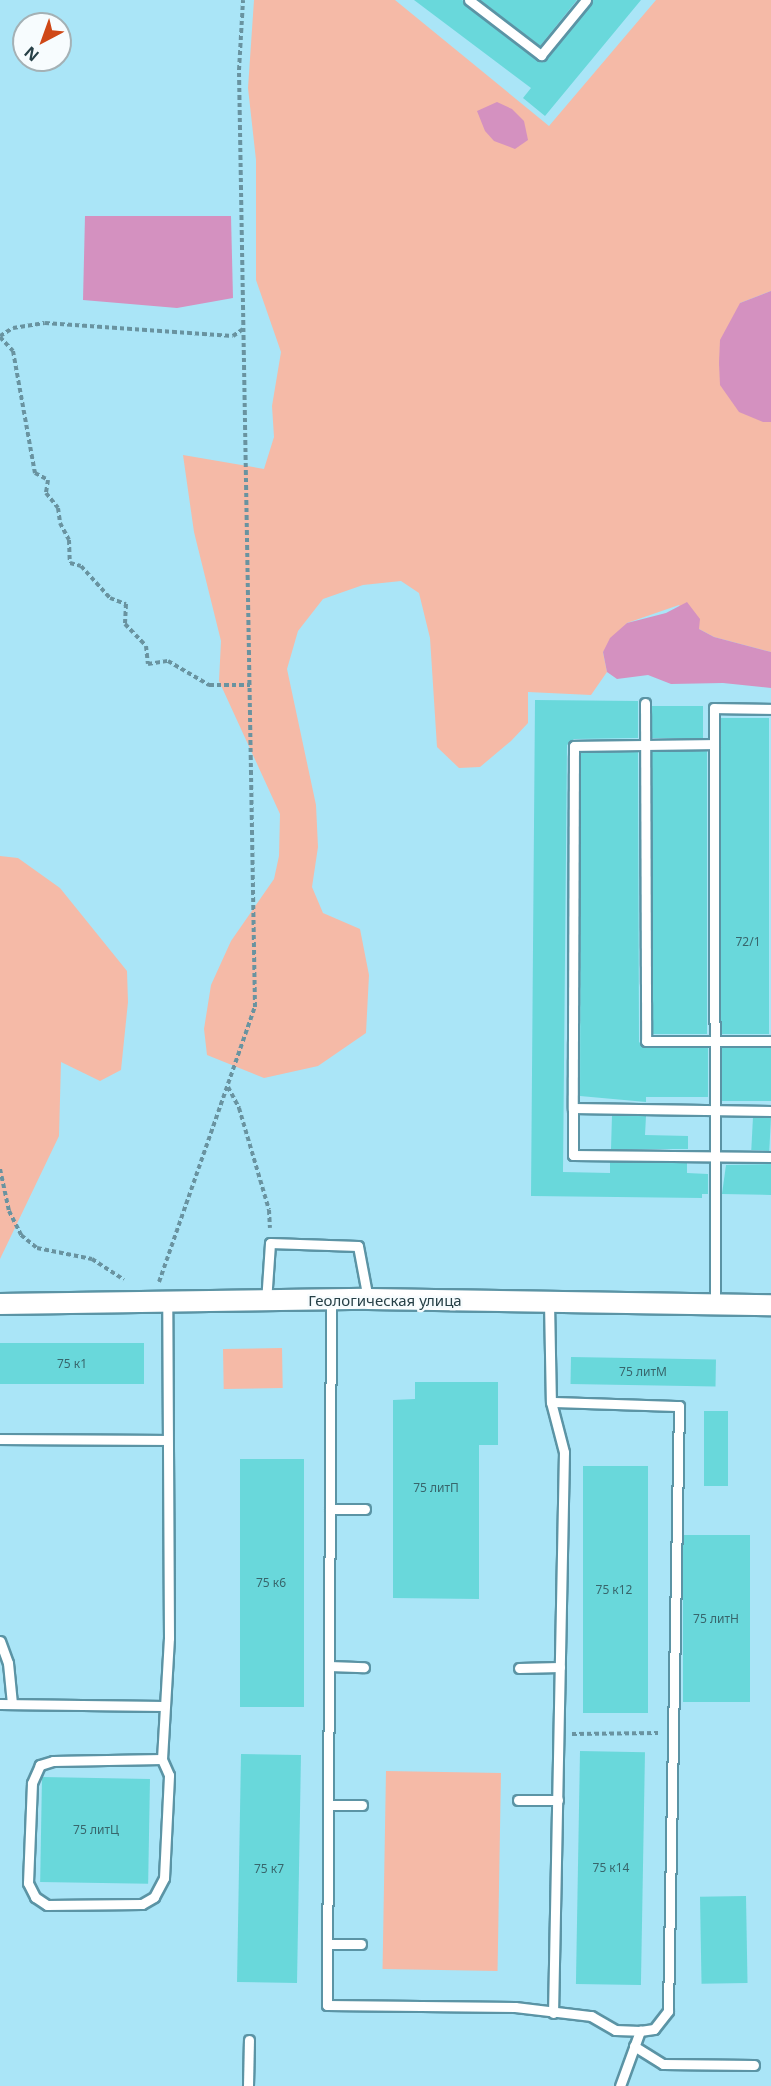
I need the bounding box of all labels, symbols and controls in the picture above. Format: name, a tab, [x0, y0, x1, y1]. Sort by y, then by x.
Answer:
north arrow	[12, 12, 72, 72]
text: N	[19, 42, 44, 67]
house number: 72/1	[735, 935, 761, 949]
street label: Геологическая улица	[308, 1292, 462, 1310]
house number: 75 к1	[57, 1357, 87, 1371]
house number: 75 литМ	[619, 1365, 667, 1379]
house number: 75 литП	[413, 1481, 459, 1495]
house number: 75 к6	[256, 1576, 286, 1590]
house number: 75 к12	[596, 1583, 632, 1597]
house number: 75 литН	[693, 1612, 739, 1626]
house number: 75 литЦ	[73, 1823, 119, 1837]
house number: 75 к14	[593, 1861, 629, 1875]
house number: 75 к7	[254, 1862, 284, 1876]

